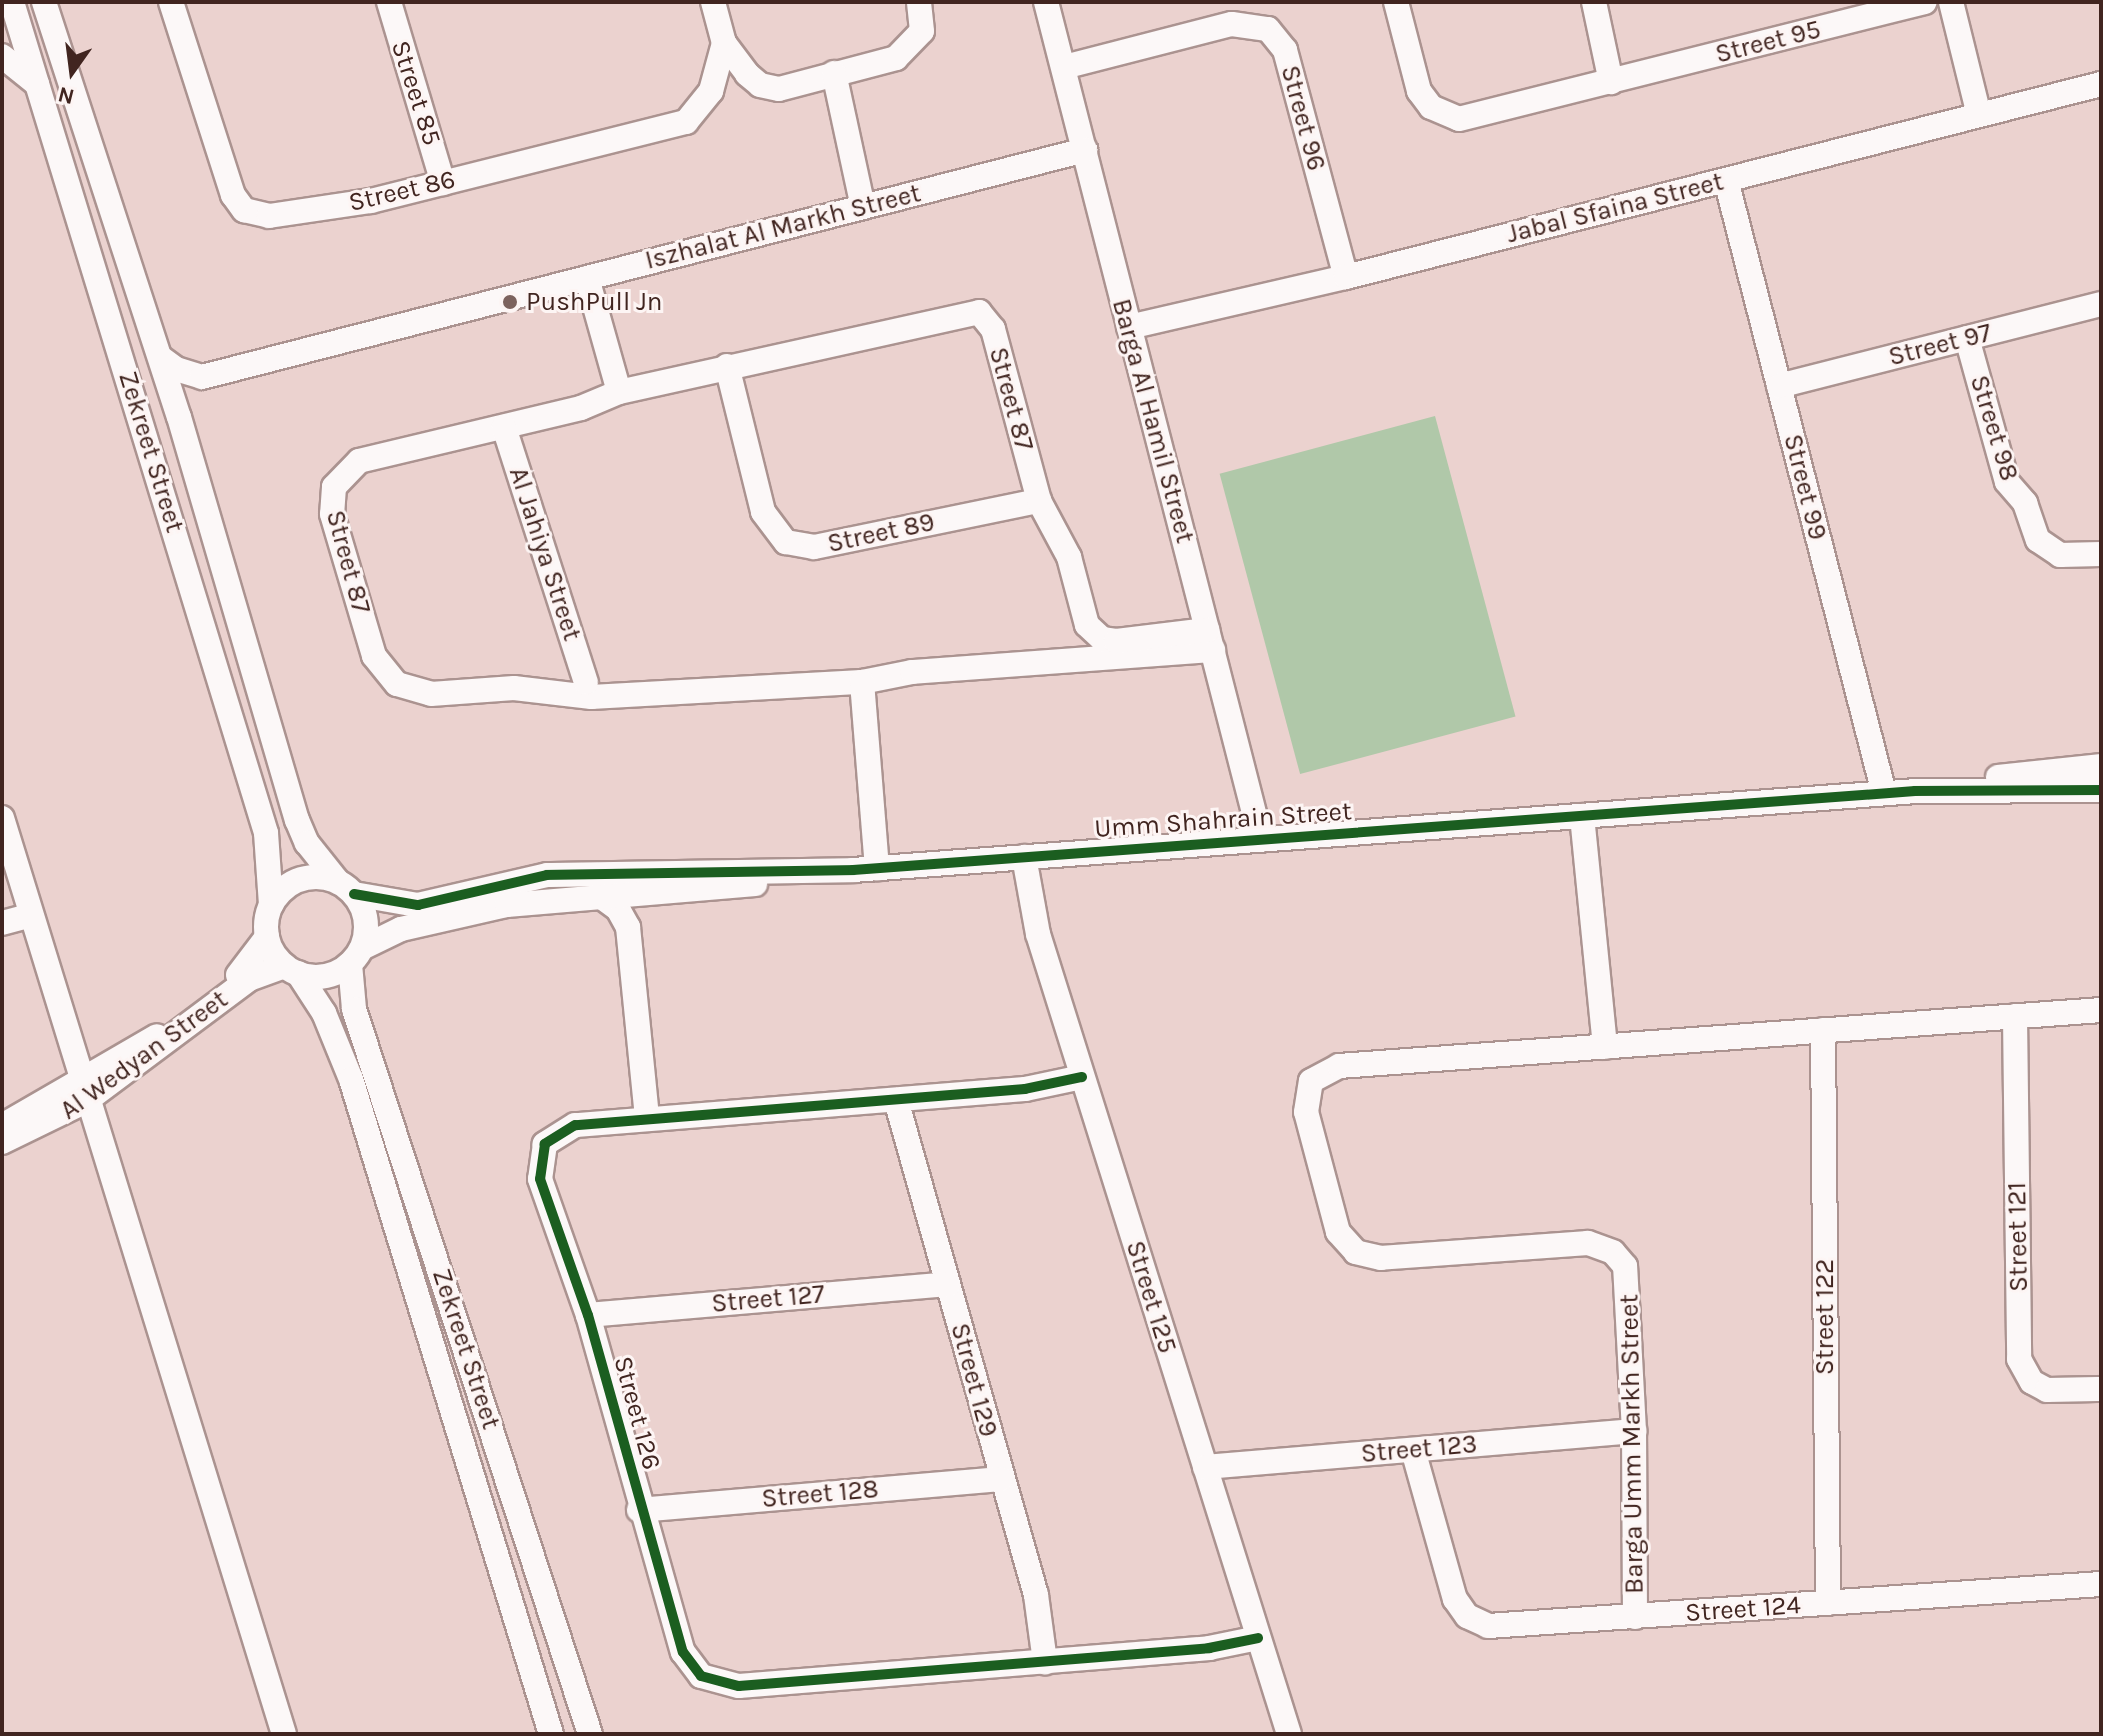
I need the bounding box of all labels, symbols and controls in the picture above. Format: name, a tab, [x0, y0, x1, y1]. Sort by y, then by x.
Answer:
street label: Street 95	[1712, 14, 1824, 70]
north arrow	[32, 32, 112, 112]
street label: Street 85	[384, 37, 448, 149]
street label: Street 96	[1274, 62, 1332, 174]
text: N	[55, 81, 77, 110]
street label: Street 86	[346, 164, 458, 218]
street label: Jabal Sfaina Street	[1503, 166, 1727, 250]
street label: Iszhalat Al Markh Street	[642, 178, 924, 276]
place label: PushPull Jn	[526, 286, 663, 318]
marker: PushPull Jn	[501, 293, 519, 311]
street label: Barga Al Hamil Street	[1105, 295, 1201, 547]
street label: Street 97	[1885, 317, 1995, 373]
street label: Street 87	[982, 344, 1040, 454]
street label: Zekreet Street	[112, 368, 190, 536]
street label: Street 98	[1963, 372, 2025, 484]
street label: Street 99	[1777, 431, 1833, 543]
street label: Al Jahiya Street	[502, 463, 588, 645]
street label: Street 89	[825, 506, 937, 560]
street label: Street 87	[319, 507, 377, 617]
street label: Umm Shahrain Street	[1093, 795, 1353, 845]
street label: Al Wedyan Street	[54, 984, 234, 1126]
street label: Street 121	[2001, 1182, 2035, 1292]
street label: Street 125	[1119, 1237, 1183, 1357]
street label: Street 122	[1809, 1259, 1841, 1375]
street label: Zekreet Street	[425, 1265, 507, 1433]
street label: Street 127	[710, 1279, 826, 1319]
street label: Barga Umm Markh Street	[1614, 1294, 1650, 1594]
street label: Street 129	[944, 1320, 1004, 1440]
street label: Street 126	[607, 1353, 667, 1473]
street label: Street 123	[1360, 1428, 1478, 1470]
street label: Street 128	[760, 1473, 880, 1515]
street label: Street 124	[1684, 1589, 1802, 1629]

